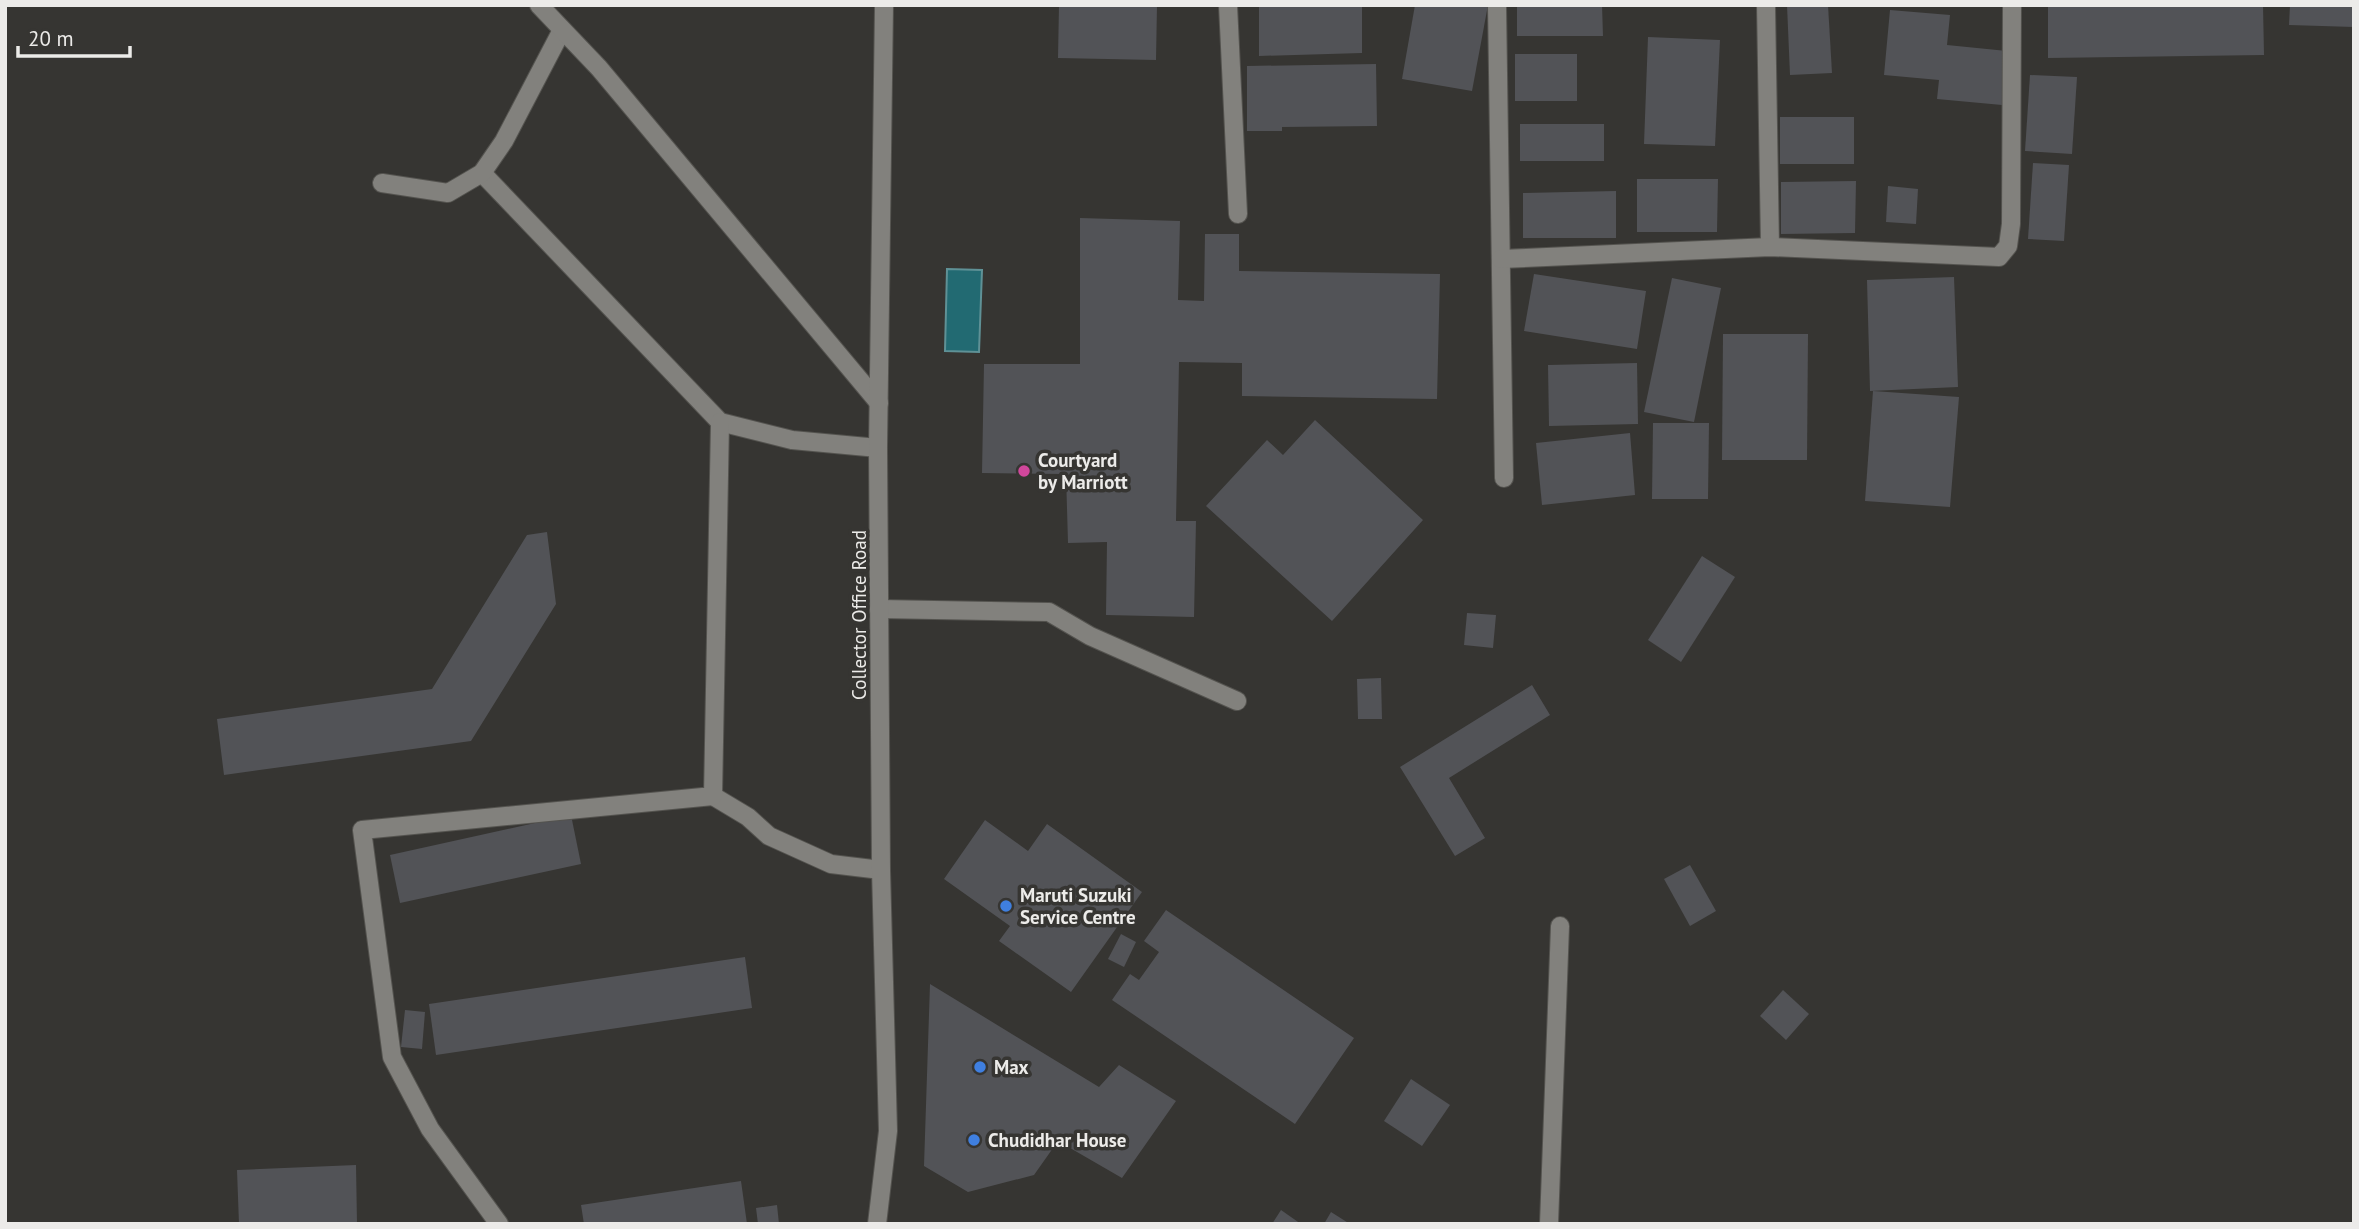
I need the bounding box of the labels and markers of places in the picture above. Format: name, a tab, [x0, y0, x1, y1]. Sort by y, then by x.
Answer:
place label: Courtyard by Marriott	[1038, 448, 1128, 494]
marker: Courtyard by Marriott	[1016, 463, 1032, 479]
place label: Maruti Suzuki Service Centre	[1020, 883, 1136, 929]
marker: Maruti Suzuki Service Centre	[998, 898, 1014, 914]
place label: Max	[994, 1055, 1029, 1079]
marker: Max	[972, 1059, 988, 1075]
place label: Chudidhar House	[988, 1128, 1127, 1152]
marker: Chudidhar House	[966, 1132, 982, 1148]

